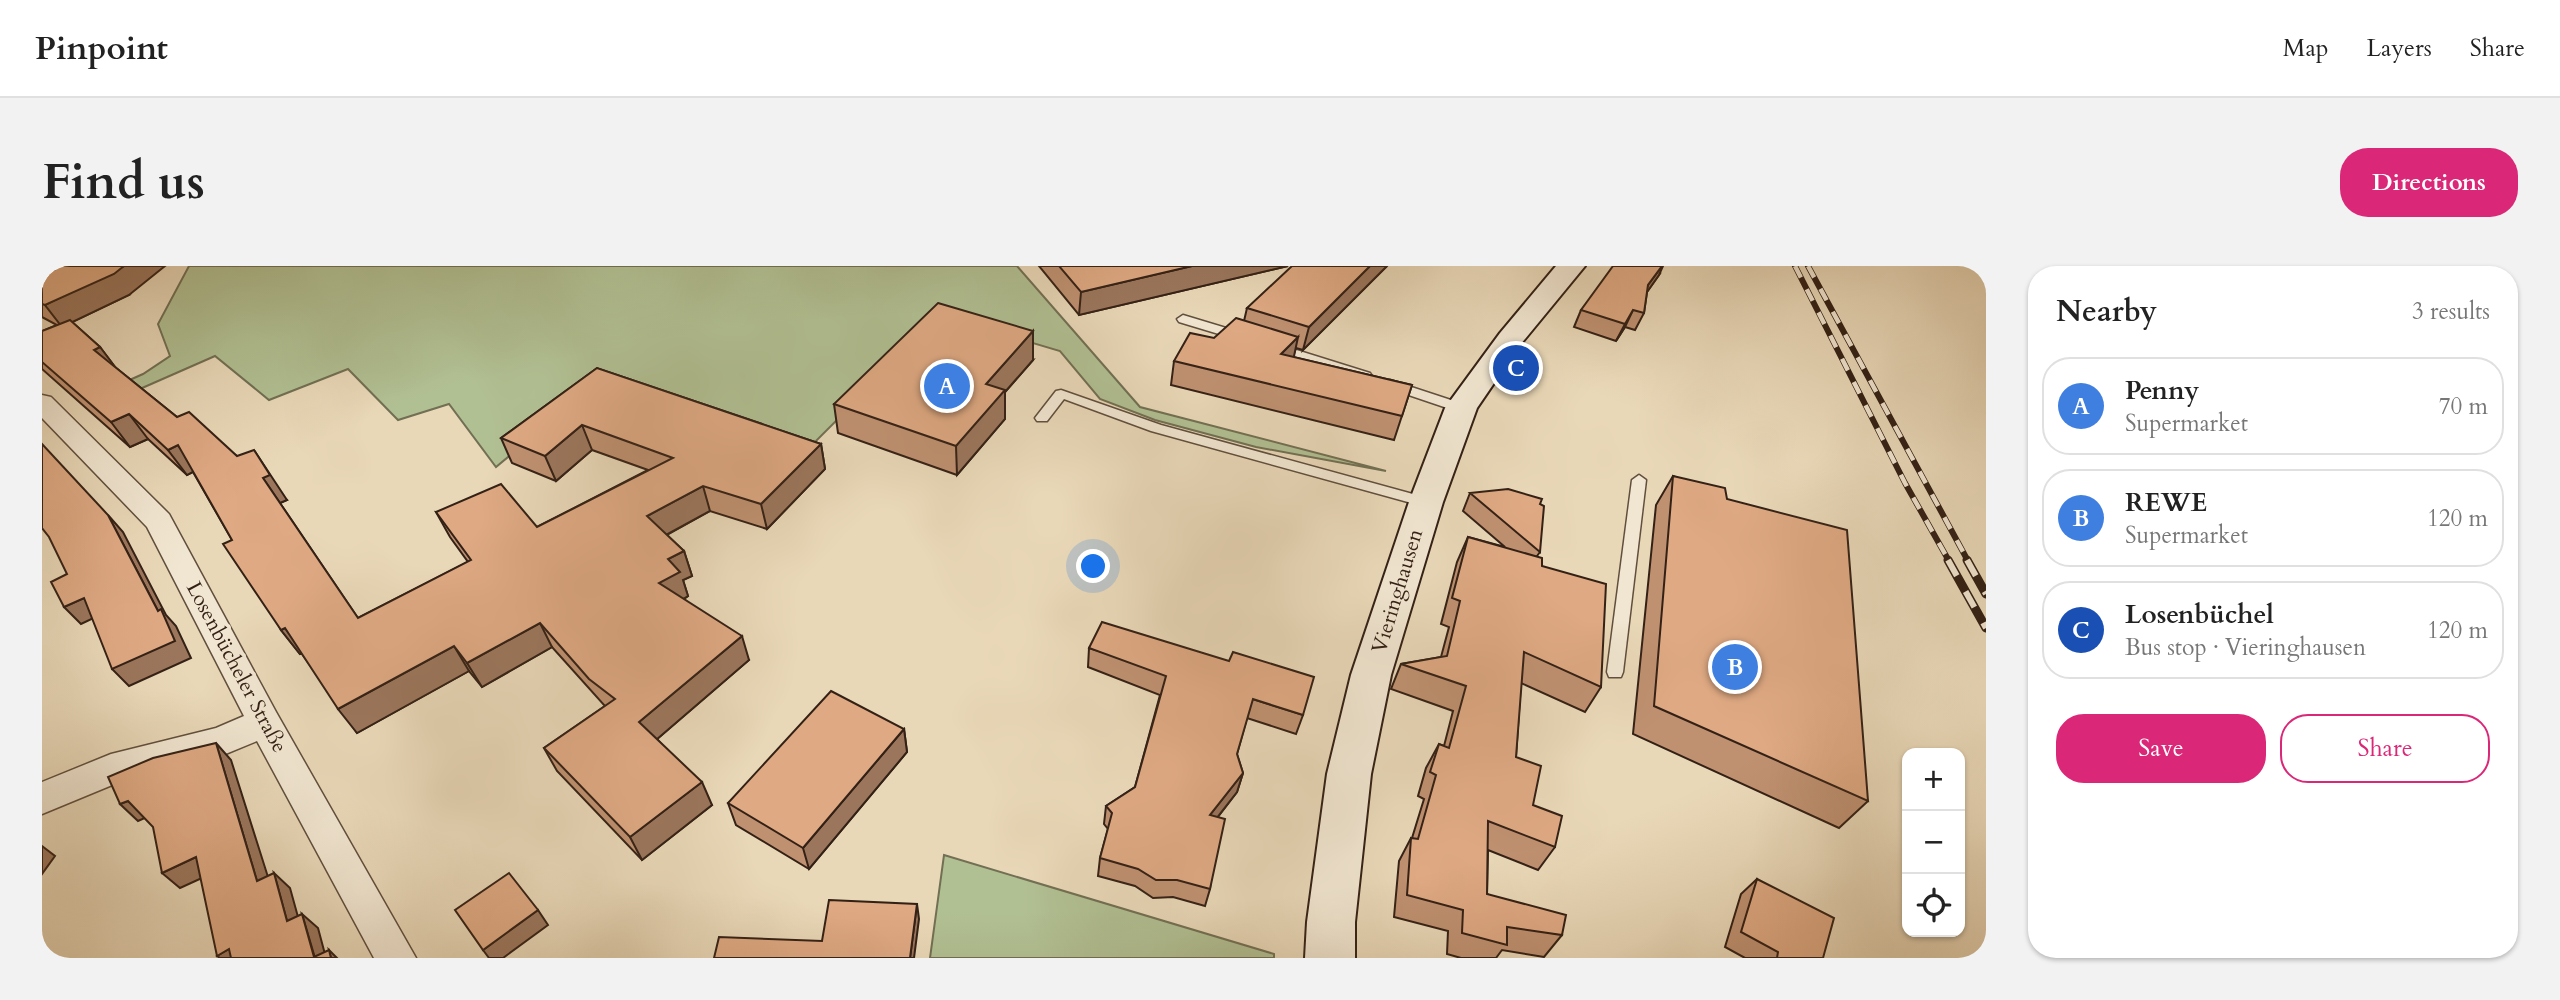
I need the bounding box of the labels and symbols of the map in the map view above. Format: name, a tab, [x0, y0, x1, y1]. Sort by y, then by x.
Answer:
pin: C	[1493, 342, 1539, 394]
pin: A	[924, 360, 970, 412]
street label: Vieringhausen	[1365, 525, 1430, 657]
your location	[1076, 549, 1110, 583]
street label: Losenbücheler Straße	[179, 577, 294, 758]
pin: B	[1712, 641, 1758, 693]

